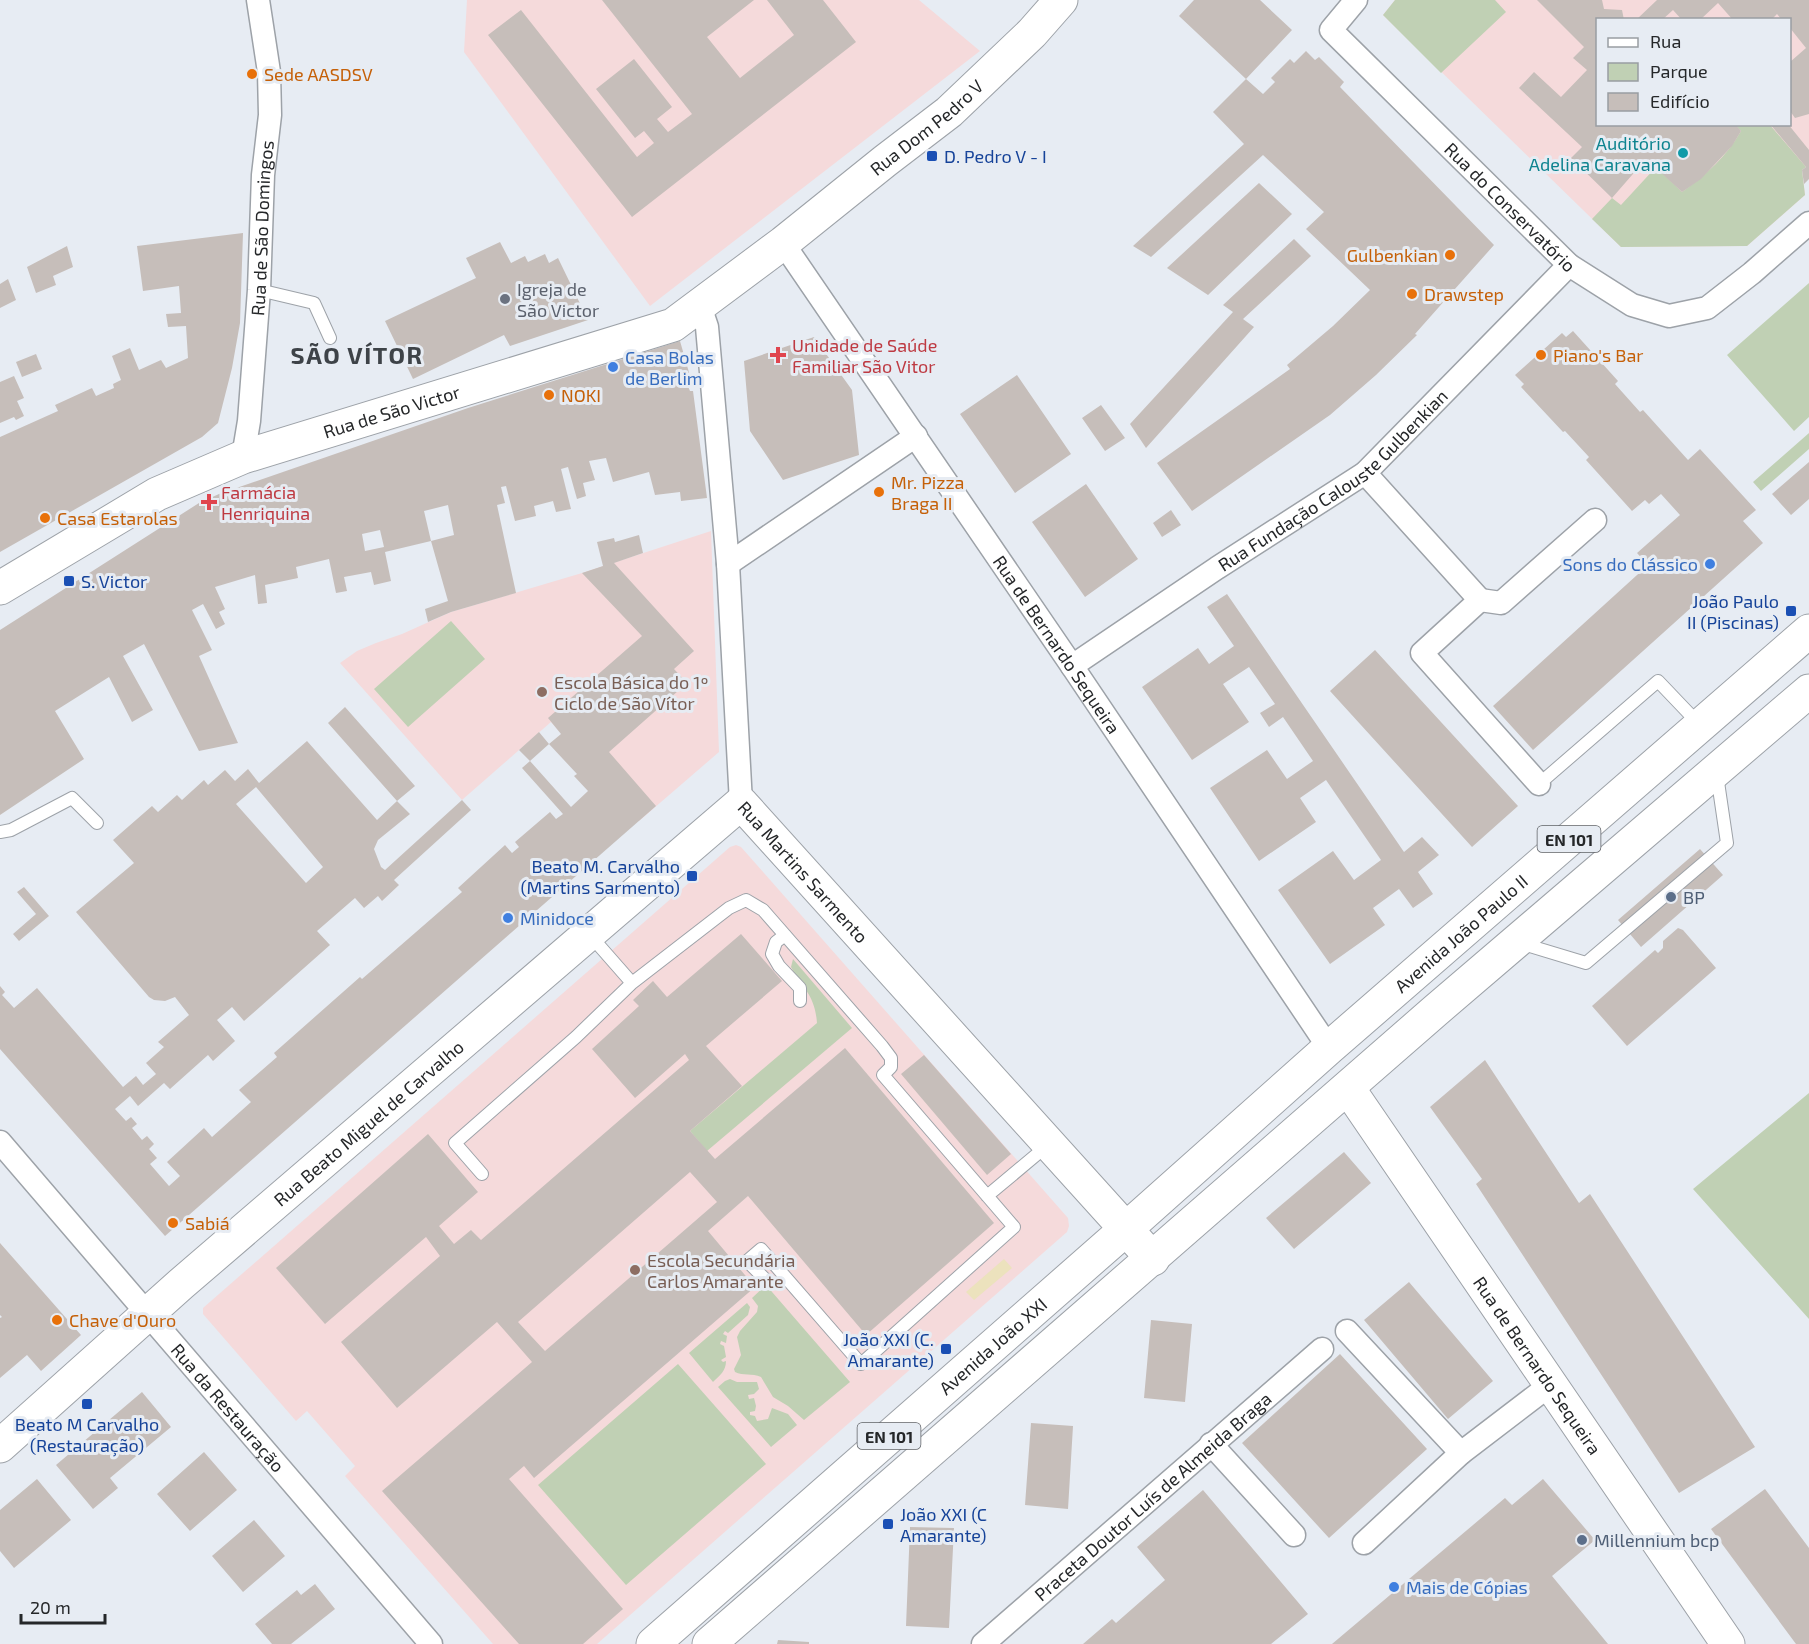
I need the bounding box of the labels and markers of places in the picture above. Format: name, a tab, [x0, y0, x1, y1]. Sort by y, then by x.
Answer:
place label: Sede AASDSV	[264, 63, 373, 85]
marker: Sede AASDSV	[245, 67, 259, 81]
place label: Auditório Adelina Caravana	[1529, 132, 1671, 175]
place label: D. Pedro V - I	[944, 145, 1047, 167]
marker: Auditório Adelina Caravana	[1676, 146, 1690, 160]
marker: D. Pedro V - I	[925, 149, 939, 163]
place label: Gulbenkian	[1347, 244, 1438, 266]
marker: Gulbenkian	[1443, 248, 1457, 262]
place label: Igreja de São Victor	[517, 278, 599, 321]
place label: Drawstep	[1424, 283, 1504, 305]
marker: Drawstep	[1405, 287, 1419, 301]
marker: Igreja de São Victor	[498, 292, 512, 306]
place label: Unidade de Saúde Familiar São Vitor	[792, 334, 937, 377]
place label: Piano's Bar	[1553, 344, 1644, 366]
place label: Casa Bolas de Berlim	[625, 346, 714, 389]
marker: Unidade de Saúde Familiar São Vitor	[769, 346, 787, 364]
marker: Piano's Bar	[1534, 348, 1548, 362]
marker: Casa Bolas de Berlim	[606, 360, 620, 374]
place label: NOKI	[561, 384, 601, 406]
marker: NOKI	[542, 388, 556, 402]
place label: Mr. Pizza Braga II	[891, 471, 965, 514]
place label: Farmácia Henriquina	[221, 481, 310, 524]
marker: Mr. Pizza Braga II	[872, 485, 886, 499]
marker: Farmácia Henriquina	[202, 495, 216, 509]
place label: Casa Estarolas	[57, 507, 178, 529]
marker: Casa Estarolas	[38, 511, 52, 525]
place label: Sons do Clássico	[1562, 553, 1698, 575]
marker: Sons do Clássico	[1703, 557, 1717, 571]
place label: S. Victor	[81, 570, 147, 592]
marker: S. Victor	[62, 574, 76, 588]
place label: João Paulo II (Piscinas)	[1687, 590, 1779, 633]
marker: João Paulo II (Piscinas)	[1784, 604, 1798, 618]
place label: Escola Básica do 1º Ciclo de São Vítor	[554, 671, 708, 714]
marker: Escola Básica do 1º Ciclo de São Vítor	[535, 685, 549, 699]
place label: Beato M. Carvalho (Martins Sarmento)	[521, 855, 680, 898]
marker: Beato M. Carvalho (Martins Sarmento)	[685, 869, 699, 883]
place label: BP	[1683, 886, 1705, 908]
marker: BP	[1664, 890, 1678, 904]
place label: Minidoce	[520, 907, 594, 929]
marker: Minidoce	[501, 911, 515, 925]
place label: Sabiá	[185, 1212, 230, 1234]
marker: Sabiá	[166, 1216, 180, 1230]
place label: Escola Secundária Carlos Amarante	[647, 1249, 795, 1292]
marker: Escola Secundária Carlos Amarante	[628, 1263, 642, 1277]
place label: Chave d'Ouro	[69, 1309, 176, 1331]
marker: Chave d'Ouro	[50, 1313, 64, 1327]
place label: João XXI (C. Amarante)	[843, 1328, 934, 1371]
marker: João XXI (C. Amarante)	[939, 1342, 953, 1356]
marker: Beato M Carvalho (Restauração)	[80, 1397, 94, 1411]
place label: Beato M Carvalho (Restauração)	[15, 1413, 159, 1457]
place label: João XXI (C Amarante)	[900, 1503, 987, 1546]
marker: João XXI (C Amarante)	[881, 1517, 895, 1531]
place label: Millennium bcp	[1594, 1529, 1720, 1551]
marker: Millennium bcp	[1575, 1533, 1589, 1547]
place label: Mais de Cópias	[1406, 1576, 1528, 1598]
marker: Mais de Cópias	[1387, 1580, 1401, 1594]

